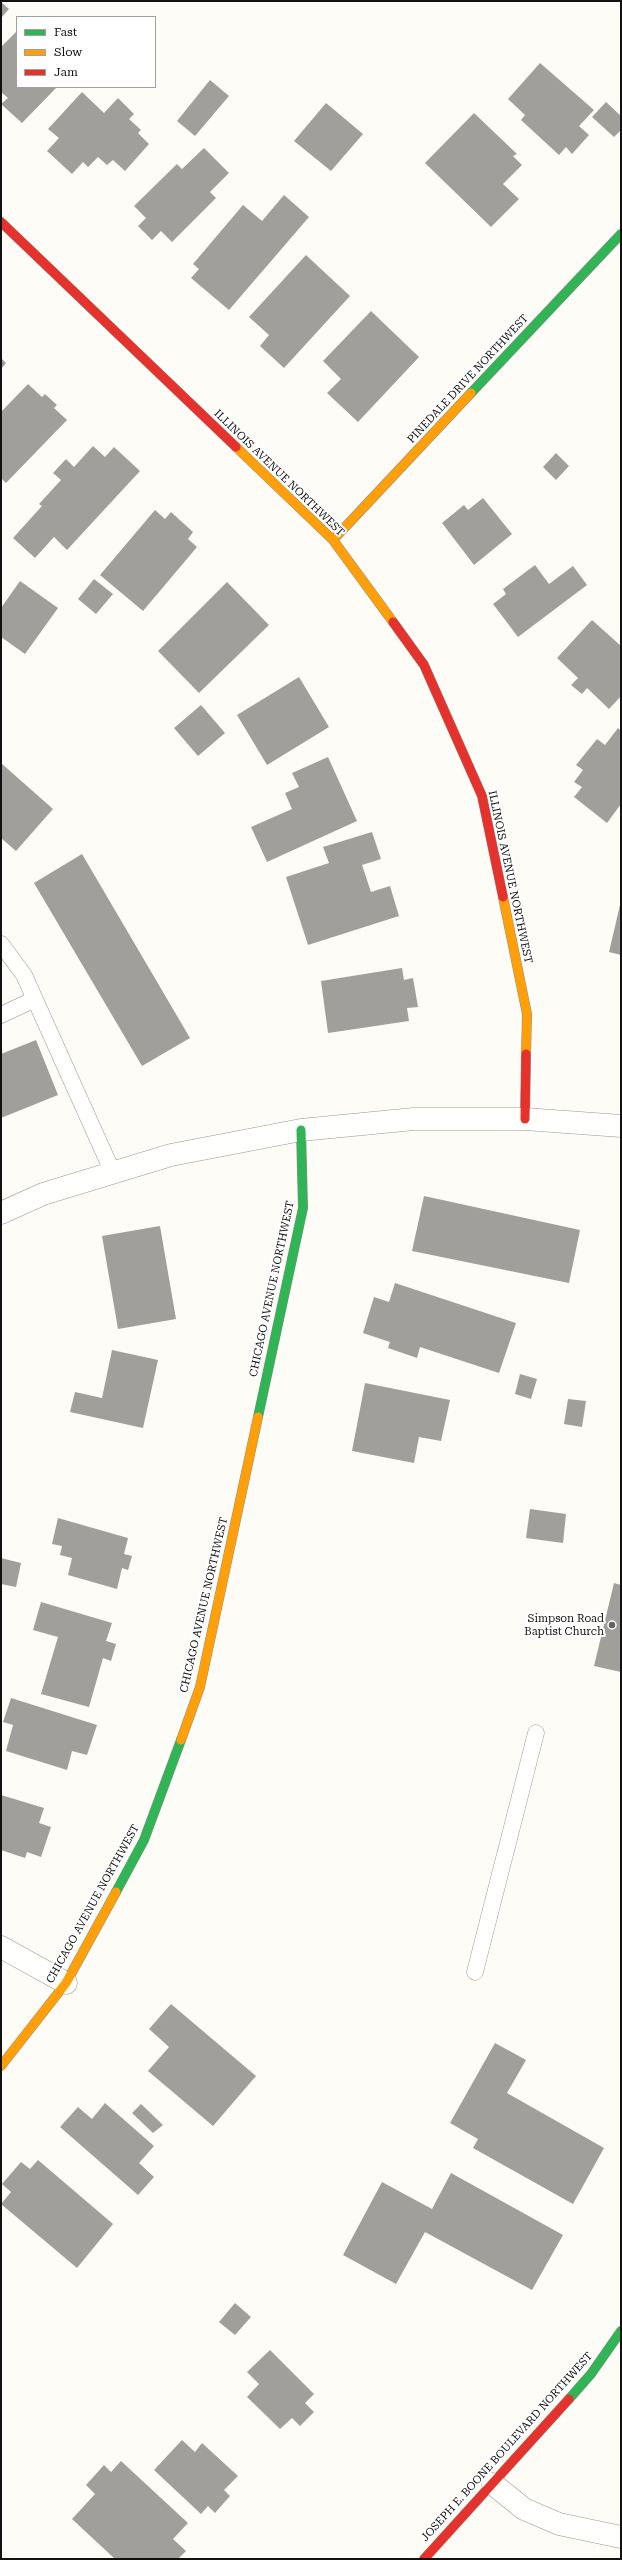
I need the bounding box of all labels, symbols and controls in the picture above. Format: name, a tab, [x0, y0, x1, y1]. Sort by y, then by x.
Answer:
legend	[16, 16, 156, 88]
text: Fast	[54, 25, 77, 39]
text: Slow	[54, 45, 82, 59]
text: Jam	[54, 65, 78, 79]
street label: PINEDALE DRIVE NORTHWEST	[405, 312, 531, 446]
street label: ILLINOIS AVENUE NORTHWEST	[211, 407, 347, 539]
street label: ILLINOIS AVENUE NORTHWEST	[485, 789, 535, 965]
street label: CHICAGO AVENUE NORTHWEST	[247, 1200, 297, 1378]
street label: CHICAGO AVENUE NORTHWEST	[177, 1516, 231, 1694]
place label: Simpson Road Baptist Church	[524, 1612, 604, 1638]
marker: Simpson Road Baptist Church	[607, 1620, 617, 1630]
street label: CHICAGO AVENUE NORTHWEST	[44, 1822, 142, 1986]
street label: JOSEPH E. BOONE BOULEVARD NORTHWEST	[418, 2350, 596, 2544]

